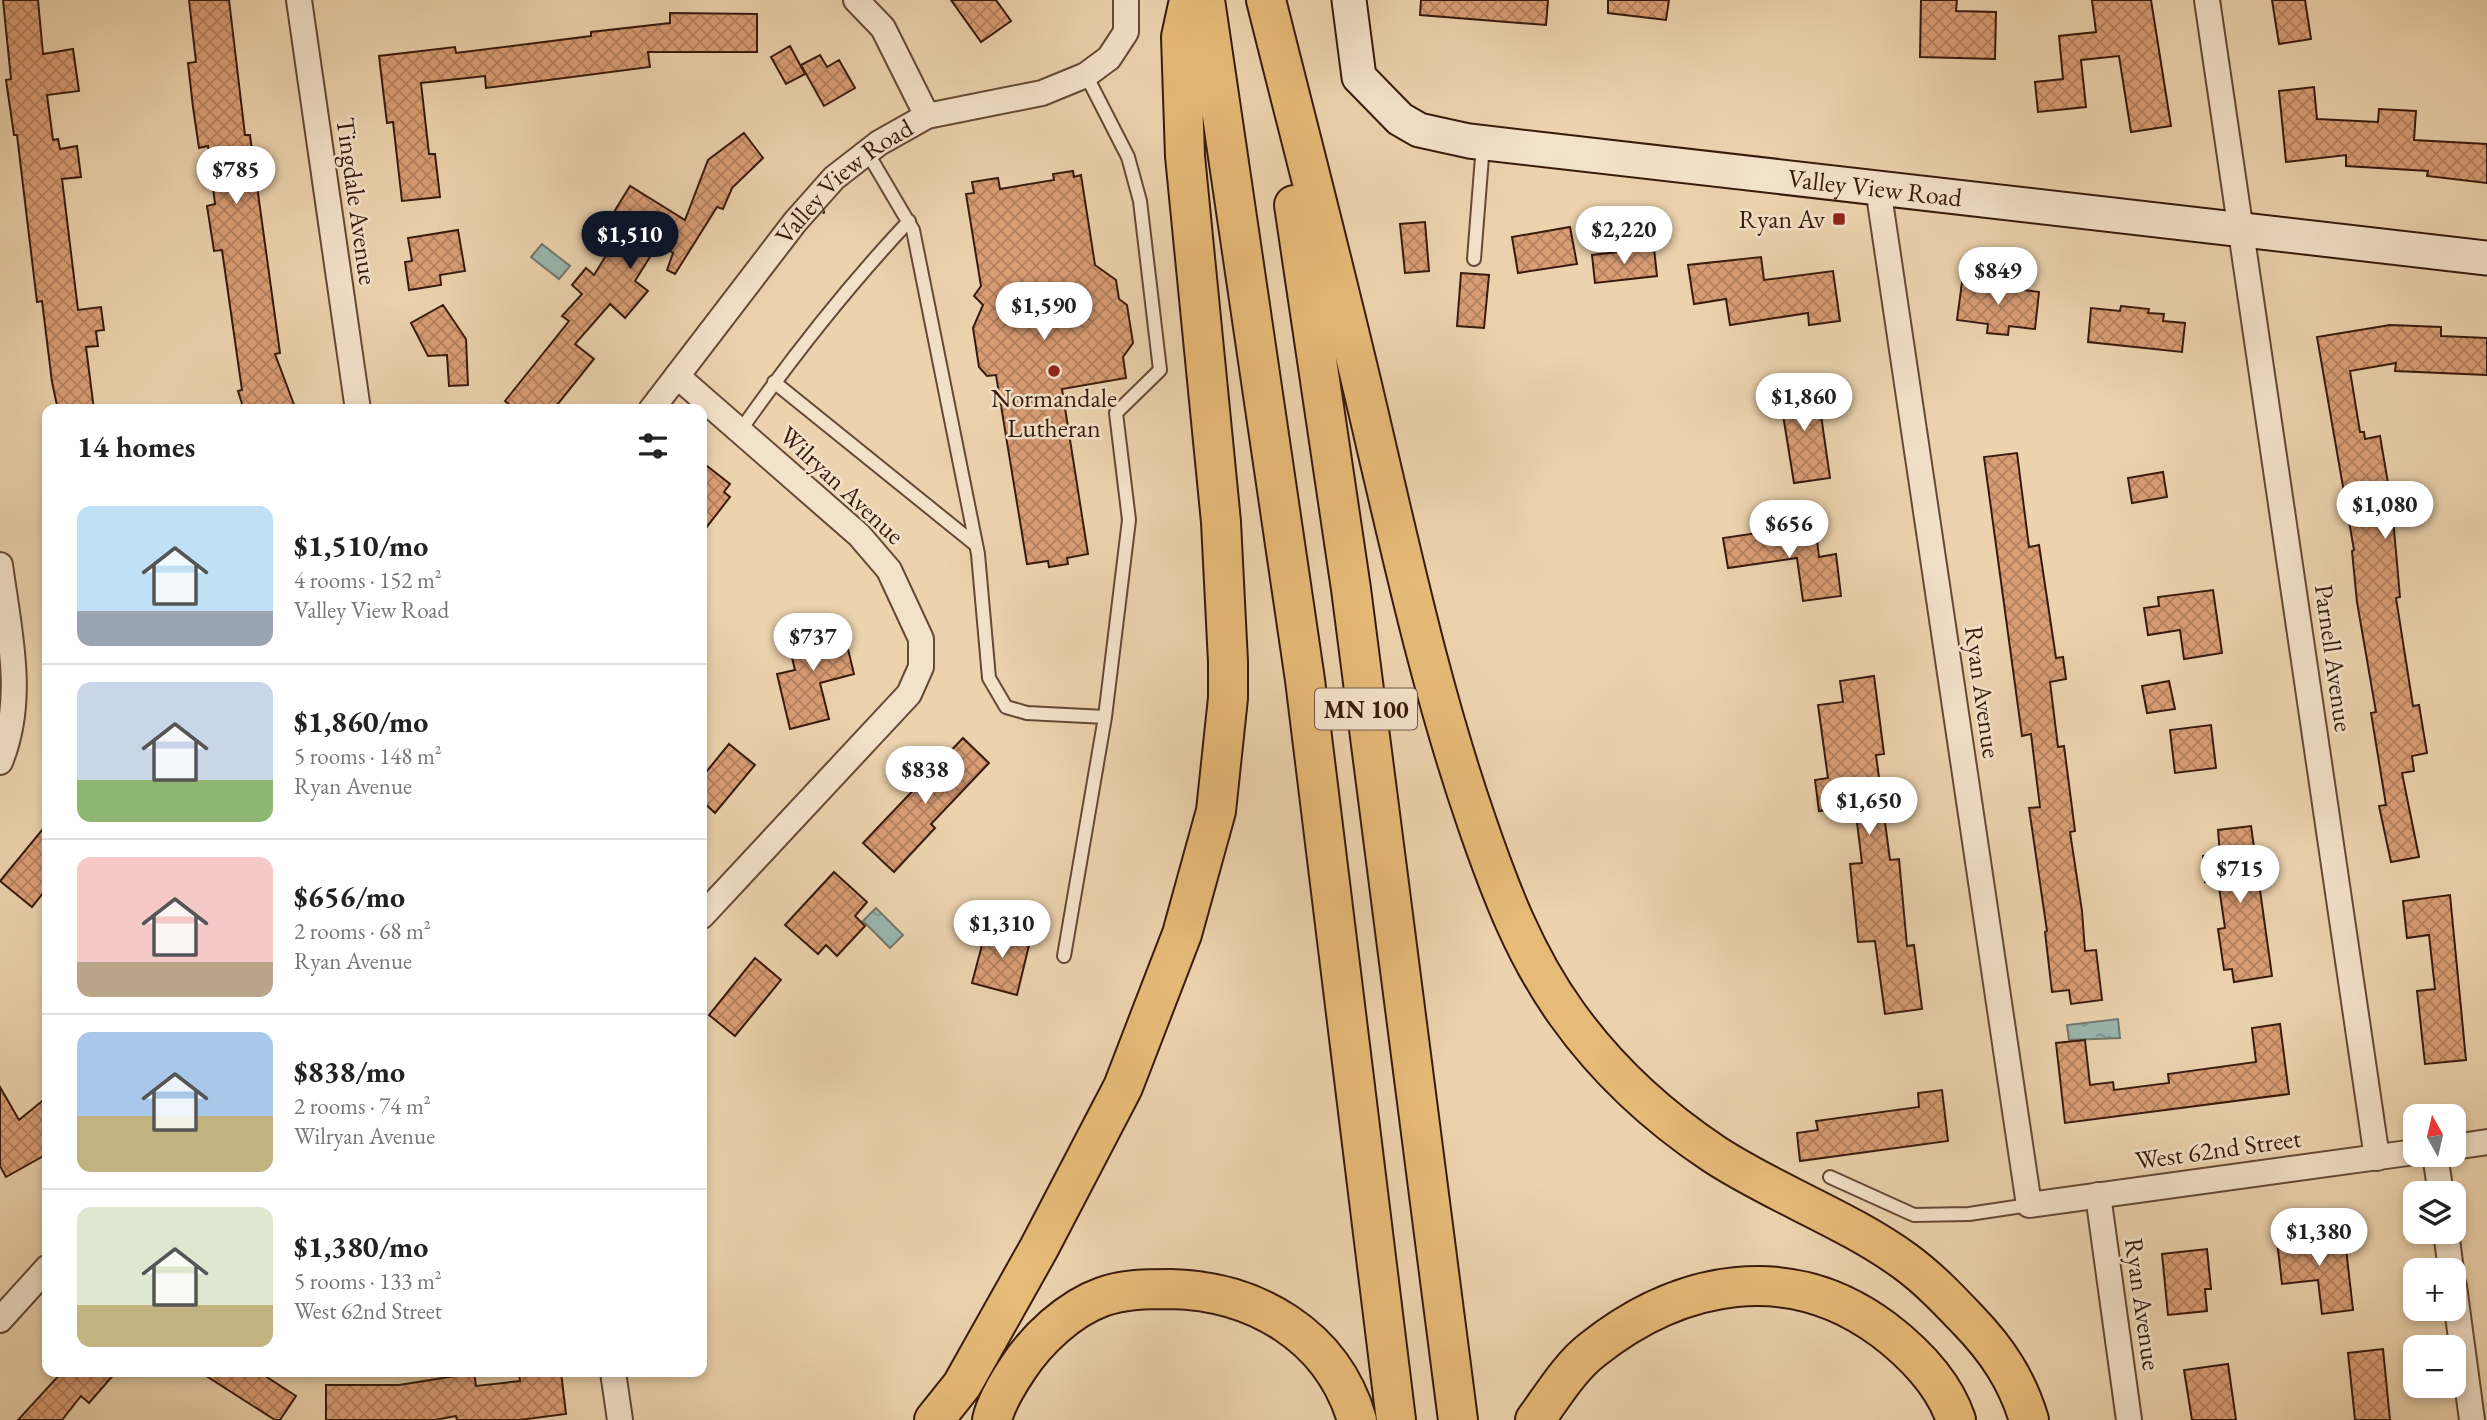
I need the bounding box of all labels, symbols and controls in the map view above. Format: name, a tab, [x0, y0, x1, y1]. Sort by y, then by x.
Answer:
street label: Valley View Road	[767, 110, 920, 251]
street label: Tingdale Avenue	[328, 115, 386, 287]
pin: $785	[195, 146, 277, 206]
text: $785	[212, 154, 260, 184]
street label: Valley View Road	[1786, 161, 1965, 215]
place label: Ryan Av	[1739, 202, 1826, 236]
pin: $2,220	[1567, 206, 1681, 266]
marker: Ryan Av	[1831, 211, 1847, 227]
pin: $1,510	[573, 212, 687, 271]
text: $2,220	[1592, 214, 1656, 244]
text: $1,510	[598, 219, 662, 249]
pin: $849	[1957, 247, 2039, 307]
text: $849	[1974, 255, 2022, 285]
pin: $1,590	[987, 282, 1101, 342]
text: $1,590	[1012, 290, 1076, 320]
marker: Normandale Lutheran	[1046, 363, 1062, 379]
pin: $1,860	[1747, 374, 1861, 433]
place label: Normandale Lutheran	[991, 381, 1117, 445]
text: $1,860	[1772, 381, 1836, 411]
street label: Wilryan Avenue	[772, 418, 912, 552]
text: 14 homes	[77, 427, 195, 466]
icon: filters	[634, 427, 672, 465]
pin: $1,080	[2328, 482, 2442, 541]
text: $1,080	[2353, 489, 2417, 519]
pin: $656	[1748, 500, 1830, 560]
text: $656	[1765, 508, 1813, 538]
text: $1,510/mo	[294, 526, 428, 565]
icon: home	[133, 534, 217, 618]
text: 4 rooms · 152 m²	[294, 565, 442, 595]
street label: Parnell Avenue	[2307, 582, 2361, 734]
text: Valley View Road	[294, 595, 449, 625]
pin: $737	[772, 614, 854, 673]
text: $737	[789, 621, 837, 651]
street label: Ryan Avenue	[1957, 624, 2009, 760]
road number: MN 100	[1315, 688, 1417, 730]
text: $1,860/mo	[294, 702, 428, 741]
icon: home	[133, 710, 217, 794]
text: 5 rooms · 148 m²	[294, 741, 442, 771]
pin: $838	[884, 746, 966, 806]
text: $838	[901, 754, 949, 784]
text: Ryan Avenue	[294, 771, 412, 801]
pin: $1,650	[1812, 778, 1926, 837]
text: $1,650	[1837, 785, 1901, 815]
pin: $715	[2199, 846, 2281, 905]
text: $715	[2216, 853, 2264, 883]
text: $656/mo	[294, 877, 405, 916]
icon: home	[133, 885, 217, 969]
pin: $1,310	[945, 900, 1059, 960]
text: $1,310	[970, 908, 1034, 938]
text: 2 rooms · 68 m²	[294, 916, 431, 946]
text: Ryan Avenue	[294, 946, 412, 976]
text: $838/mo	[294, 1052, 405, 1091]
icon: home	[133, 1060, 217, 1144]
text: 2 rooms · 74 m²	[294, 1091, 431, 1121]
north arrow	[2403, 1104, 2466, 1167]
map controls	[2403, 1104, 2466, 1398]
text: Wilryan Avenue	[294, 1121, 435, 1151]
street label: West 62nd Street	[2133, 1121, 2303, 1177]
button: layers	[2403, 1181, 2466, 1244]
pin: $1,380	[2262, 1208, 2376, 1268]
text: $1,380	[2287, 1216, 2351, 1246]
text: $1,380/mo	[294, 1227, 428, 1266]
icon: home	[133, 1235, 217, 1319]
street label: Ryan Avenue	[2117, 1236, 2169, 1372]
button: +	[2403, 1258, 2466, 1321]
text: 5 rooms · 133 m²	[294, 1266, 442, 1296]
text: West 62nd Street	[294, 1296, 442, 1326]
button: −	[2403, 1335, 2466, 1398]

